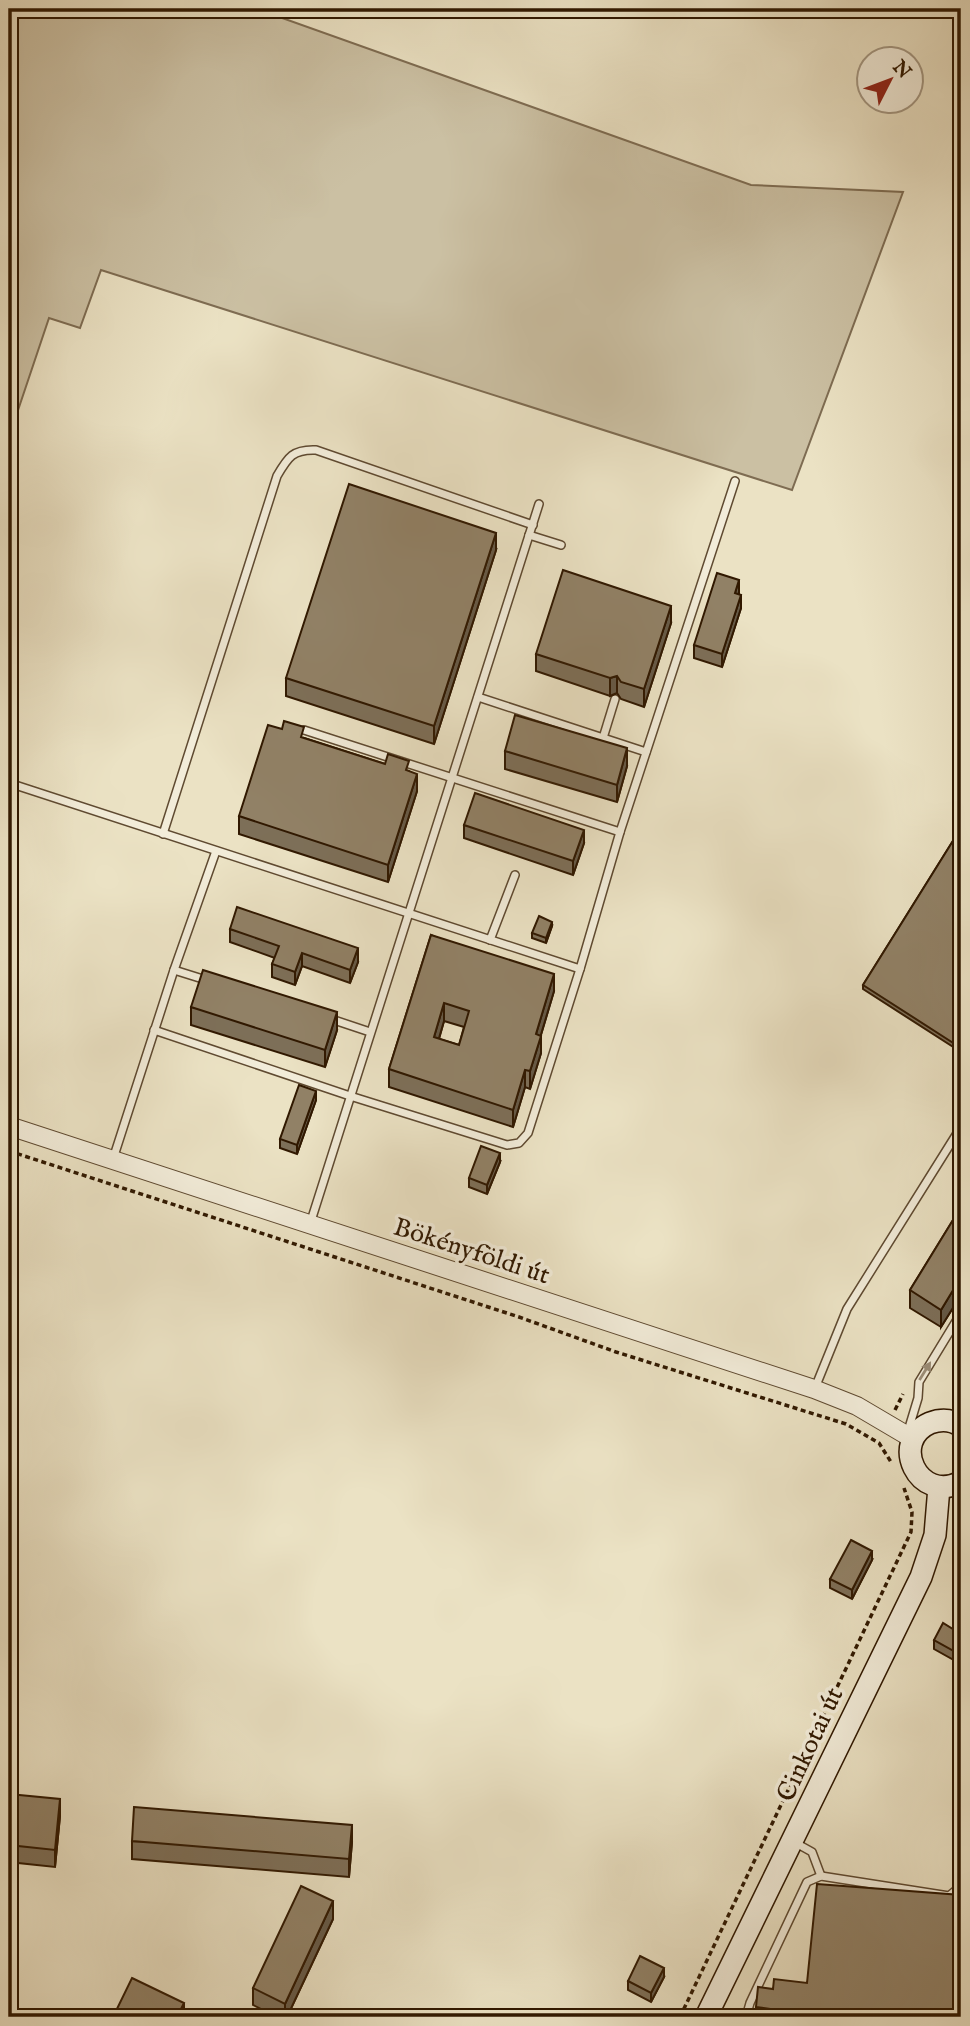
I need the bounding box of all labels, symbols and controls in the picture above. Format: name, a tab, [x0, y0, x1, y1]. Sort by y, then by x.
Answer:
north arrow	[855, 46, 925, 116]
text: N	[886, 55, 916, 85]
street label: Bökényföldi út	[389, 1211, 554, 1292]
one-way arrow	[919, 1361, 932, 1381]
street label: Cinkotai út	[770, 1682, 851, 1807]

